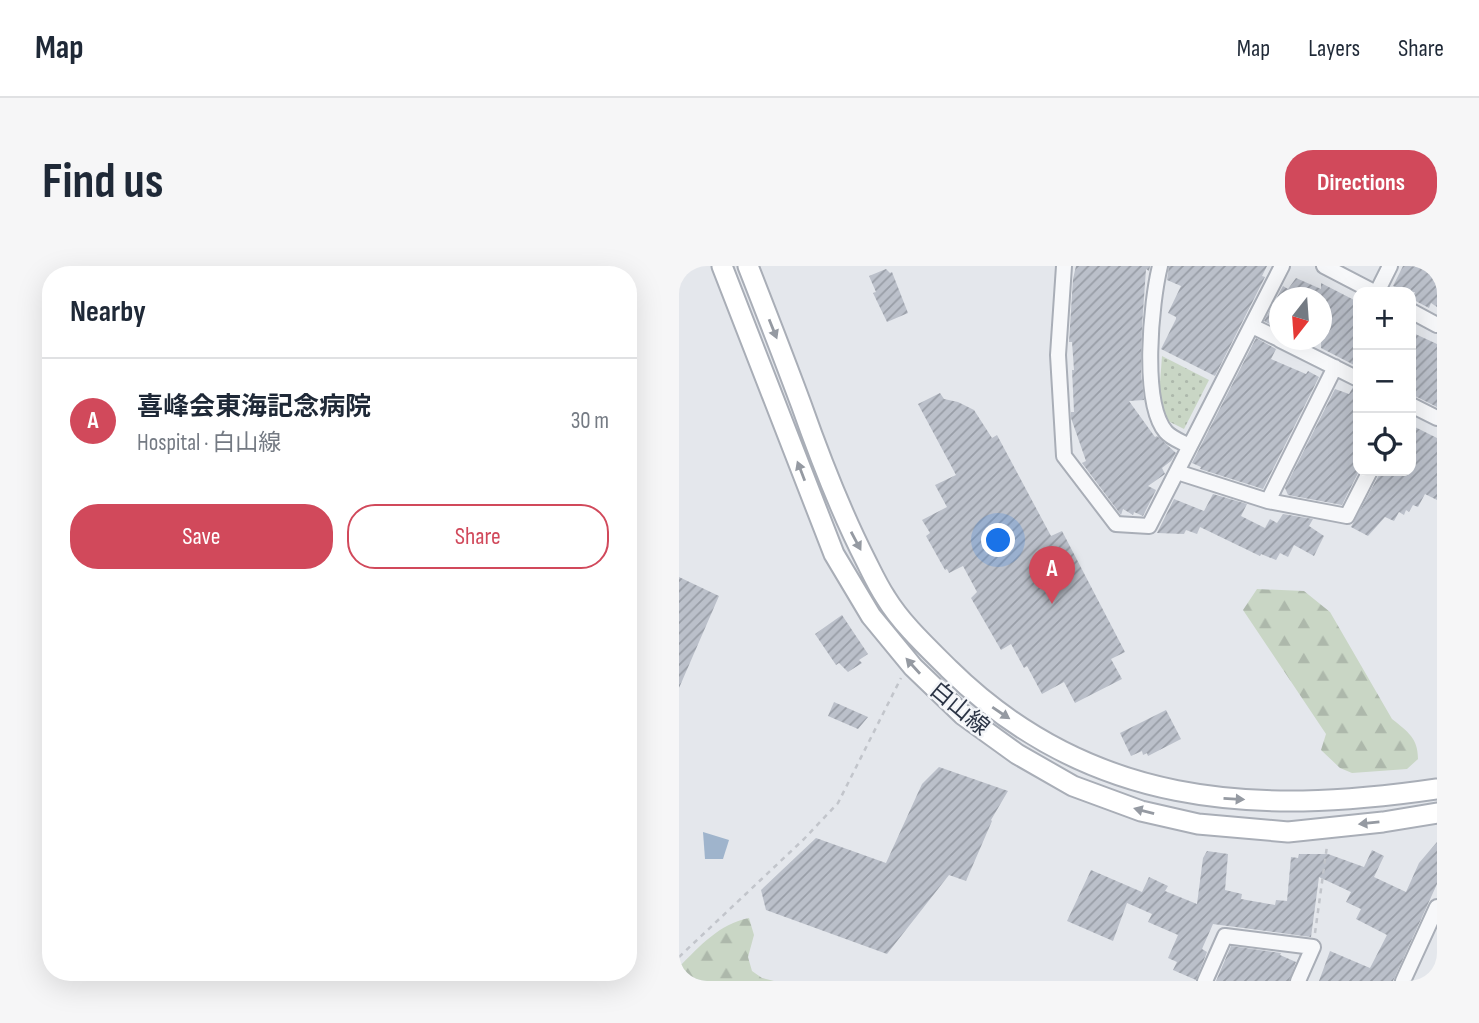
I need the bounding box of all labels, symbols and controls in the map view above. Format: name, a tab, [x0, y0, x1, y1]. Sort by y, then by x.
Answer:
text: Map	[35, 28, 84, 68]
text: Map	[1237, 34, 1270, 63]
text: Layers	[1308, 34, 1360, 63]
text: Share	[1398, 34, 1444, 63]
button: Directions	[1285, 150, 1437, 215]
text: Find us	[42, 153, 164, 212]
north arrow	[1269, 287, 1332, 350]
map controls	[1353, 287, 1416, 476]
button: +	[1353, 287, 1416, 350]
text: Nearby	[70, 294, 146, 330]
one-way arrow	[768, 319, 779, 340]
button: −	[1353, 350, 1416, 413]
text: 喜峰会東海記念病院	[137, 392, 371, 423]
text: A	[88, 407, 98, 435]
text: 30 m	[571, 407, 609, 435]
button: locate	[1353, 413, 1416, 476]
text: Hospital · 白山線	[137, 429, 281, 457]
one-way arrow	[796, 460, 807, 481]
button: Save	[70, 504, 333, 569]
button: Share	[347, 504, 609, 569]
your location	[981, 523, 1015, 557]
one-way arrow	[850, 531, 862, 551]
pin: A	[1029, 546, 1075, 604]
one-way arrow	[906, 658, 922, 675]
street label: 白山線	[924, 676, 995, 742]
one-way arrow	[992, 706, 1010, 720]
one-way arrow	[1223, 793, 1245, 804]
one-way arrow	[1133, 806, 1154, 816]
one-way arrow	[1358, 818, 1380, 829]

